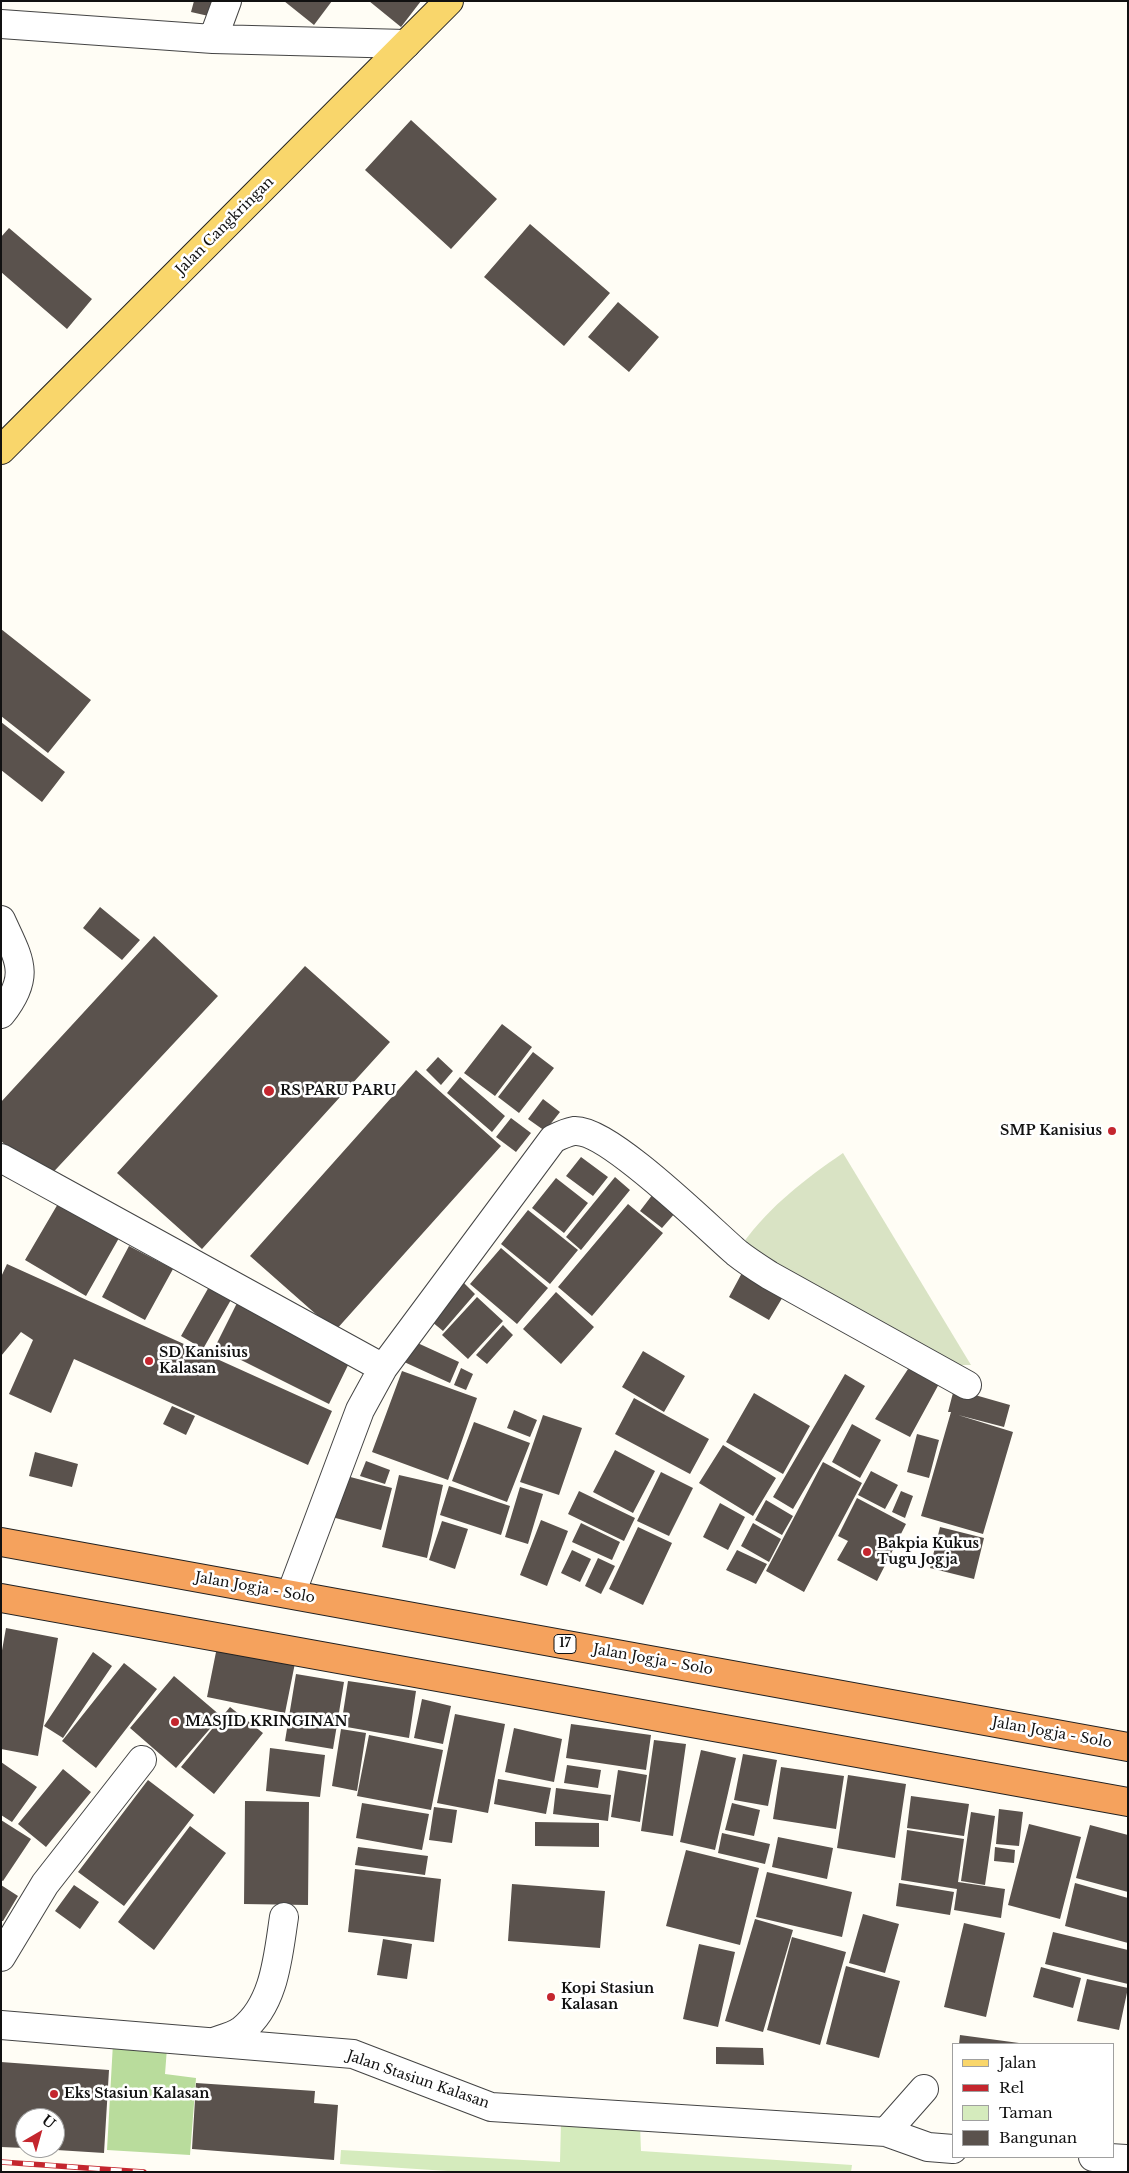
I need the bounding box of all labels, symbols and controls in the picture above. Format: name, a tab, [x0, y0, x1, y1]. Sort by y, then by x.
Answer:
street label: Jalan Cangkringan	[173, 174, 277, 278]
place label: RS PARU PARU	[280, 1083, 396, 1099]
marker: RS PARU PARU	[262, 1084, 276, 1098]
place label: SMP Kanisius	[1000, 1123, 1102, 1139]
marker: SMP Kanisius	[1106, 1125, 1118, 1137]
place label: SD Kanisius Kalasan	[159, 1345, 248, 1378]
marker: SD Kanisius Kalasan	[143, 1355, 155, 1367]
place label: Bakpia Kukus Tugu Jogja	[877, 1536, 979, 1568]
marker: Bakpia Kukus Tugu Jogja	[861, 1546, 873, 1558]
street label: Jalan Jogja - Solo	[194, 1569, 316, 1607]
road number: 17	[554, 1635, 576, 1654]
street label: Jalan Jogja - Solo	[592, 1641, 714, 1679]
place label: MASJID KRINGINAN	[185, 1714, 348, 1730]
street label: Jalan Jogja - Solo	[991, 1714, 1113, 1752]
marker: MASJID KRINGINAN	[169, 1716, 181, 1728]
place label: Kopi Stasiun Kalasan	[561, 1981, 654, 2014]
marker: Kopi Stasiun Kalasan	[545, 1991, 557, 2003]
legend	[952, 2043, 1114, 2158]
street label: Jalan Stasiun Kalasan	[344, 2048, 492, 2112]
text: Jalan	[999, 2053, 1036, 2072]
text: Rel	[999, 2078, 1024, 2097]
place label: Eks Stasiun Kalasan	[64, 2086, 210, 2102]
marker: Eks Stasiun Kalasan	[48, 2088, 60, 2100]
text: Taman	[999, 2103, 1053, 2122]
north arrow	[15, 2108, 65, 2158]
text: U	[38, 2111, 59, 2133]
text: Bangunan	[999, 2128, 1077, 2147]

